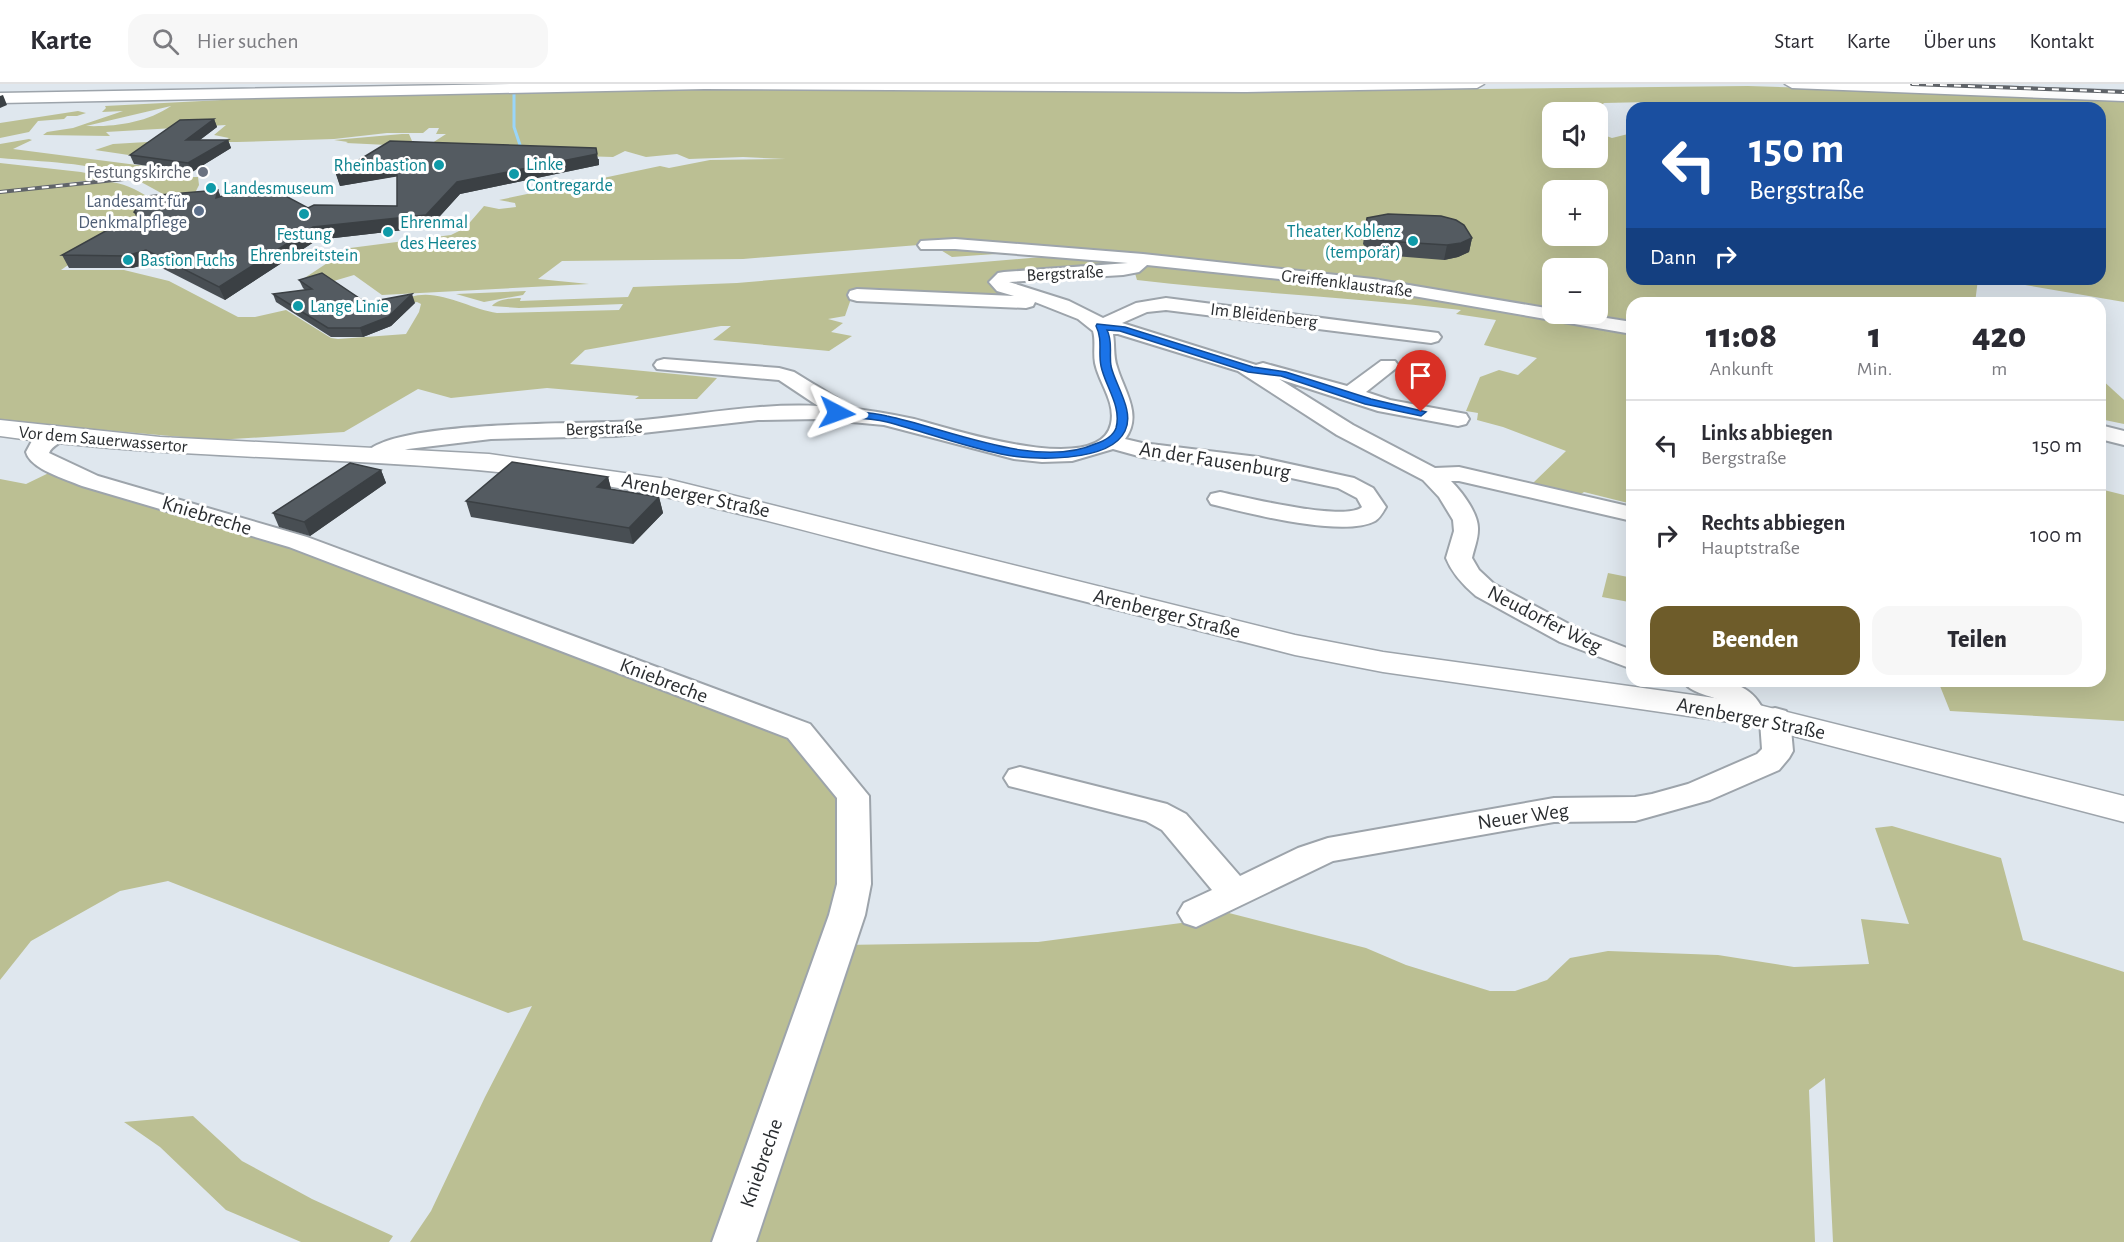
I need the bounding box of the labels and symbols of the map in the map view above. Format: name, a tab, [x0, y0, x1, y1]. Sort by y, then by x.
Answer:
place label: Linke Contregarde	[526, 156, 613, 195]
place label: Rheinbastion	[334, 157, 427, 175]
marker: Rheinbastion	[432, 158, 446, 172]
place label: Festungskirche	[86, 164, 191, 182]
marker: Festungskirche	[196, 165, 210, 179]
marker: Linke Contregarde	[507, 167, 521, 181]
place label: Landesmuseum	[223, 180, 334, 198]
marker: Landesmuseum	[204, 181, 218, 195]
place label: Landesamt für Denkmalpflege	[78, 193, 187, 232]
marker: Landesamt für Denkmalpflege	[192, 204, 206, 218]
marker: Festung Ehrenbreitstein	[297, 207, 311, 221]
place label: Ehrenmal des Heeres	[400, 214, 477, 253]
place label: Theater Koblenz (temporär)	[1287, 223, 1401, 262]
marker: Ehrenmal des Heeres	[381, 225, 395, 239]
place label: Festung Ehrenbreitstein	[250, 226, 358, 265]
marker: Theater Koblenz (temporär)	[1406, 234, 1420, 248]
place label: Bastion Fuchs	[140, 252, 235, 270]
marker: Bastion Fuchs	[121, 253, 135, 267]
street label: Bergstraße	[1026, 263, 1104, 285]
street label: Greiffenklaustraße	[1280, 267, 1413, 301]
place label: Lange Linie	[310, 298, 389, 316]
marker: Lange Linie	[291, 299, 305, 313]
street label: Im Bleidenberg	[1209, 300, 1319, 332]
pin	[1395, 350, 1446, 412]
position arrow	[805, 381, 869, 445]
street label: Bergstraße	[565, 419, 643, 439]
street label: Vor dem Sauerwassertor	[18, 424, 188, 456]
street label: An der Fausenburg	[1138, 438, 1293, 483]
street label: Arenberger Straße	[620, 470, 772, 521]
street label: Kniebreche	[160, 492, 254, 539]
street label: Neudorfer Weg	[1484, 582, 1606, 658]
street label: Arenberger Straße	[1091, 585, 1243, 642]
street label: Kniebreche	[617, 654, 711, 707]
street label: Arenberger Straße	[1675, 694, 1827, 743]
street label: Neuer Weg	[1476, 800, 1571, 833]
street label: Kniebreche	[736, 1116, 786, 1210]

